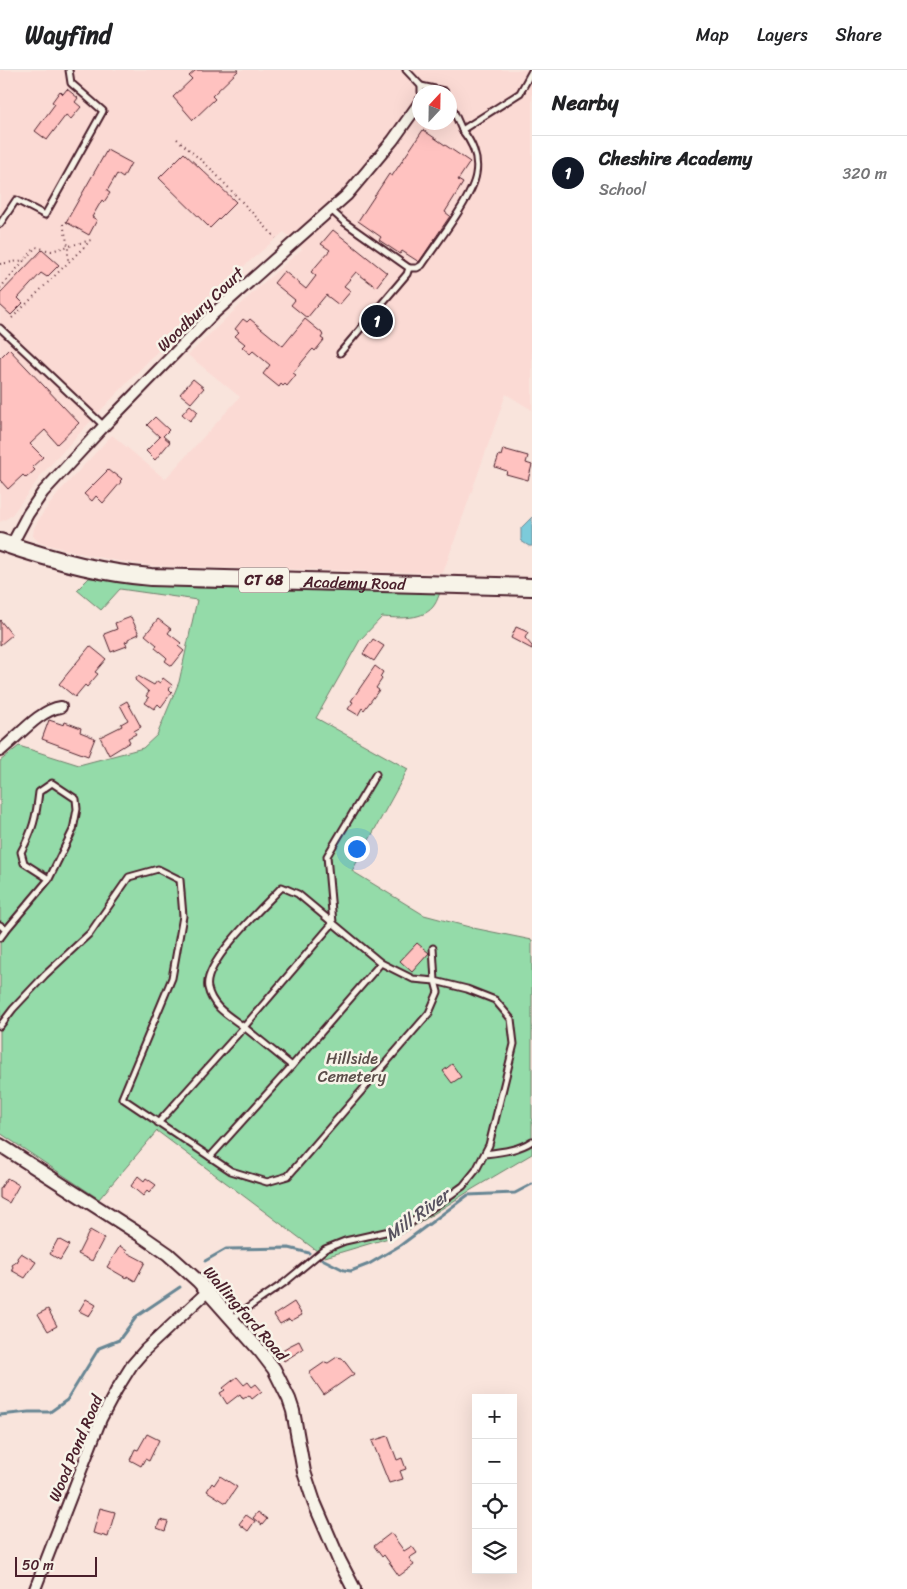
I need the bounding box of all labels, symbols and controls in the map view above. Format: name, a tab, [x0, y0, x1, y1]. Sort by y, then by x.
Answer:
text: Wayfind	[25, 14, 111, 56]
text: Map	[696, 19, 729, 51]
text: Layers	[757, 19, 808, 51]
text: Share	[836, 19, 882, 51]
text: Nearby	[552, 84, 618, 122]
north arrow	[412, 85, 457, 130]
text: Cheshire Academy	[599, 142, 752, 175]
text: 1	[565, 159, 571, 188]
text: 320 m	[842, 159, 887, 188]
text: School	[599, 175, 646, 204]
street label: Woodbury Court	[150, 259, 251, 359]
pin: 1	[361, 302, 393, 340]
street label: Academy Road	[302, 567, 407, 599]
road number: CT 68	[239, 568, 289, 592]
your location	[344, 836, 370, 862]
park label: Hillside Cemetery	[318, 1044, 387, 1091]
water label: Mill River	[377, 1178, 460, 1250]
street label: Wallingford Road	[196, 1259, 297, 1369]
street label: Wood Pond Road	[40, 1389, 112, 1506]
map controls	[472, 1394, 517, 1574]
button: +	[472, 1394, 517, 1439]
button: −	[472, 1439, 517, 1484]
button: locate	[472, 1484, 517, 1529]
button: layers	[472, 1529, 517, 1574]
text: 50 m	[22, 1553, 54, 1578]
scale bar	[15, 1554, 98, 1577]

